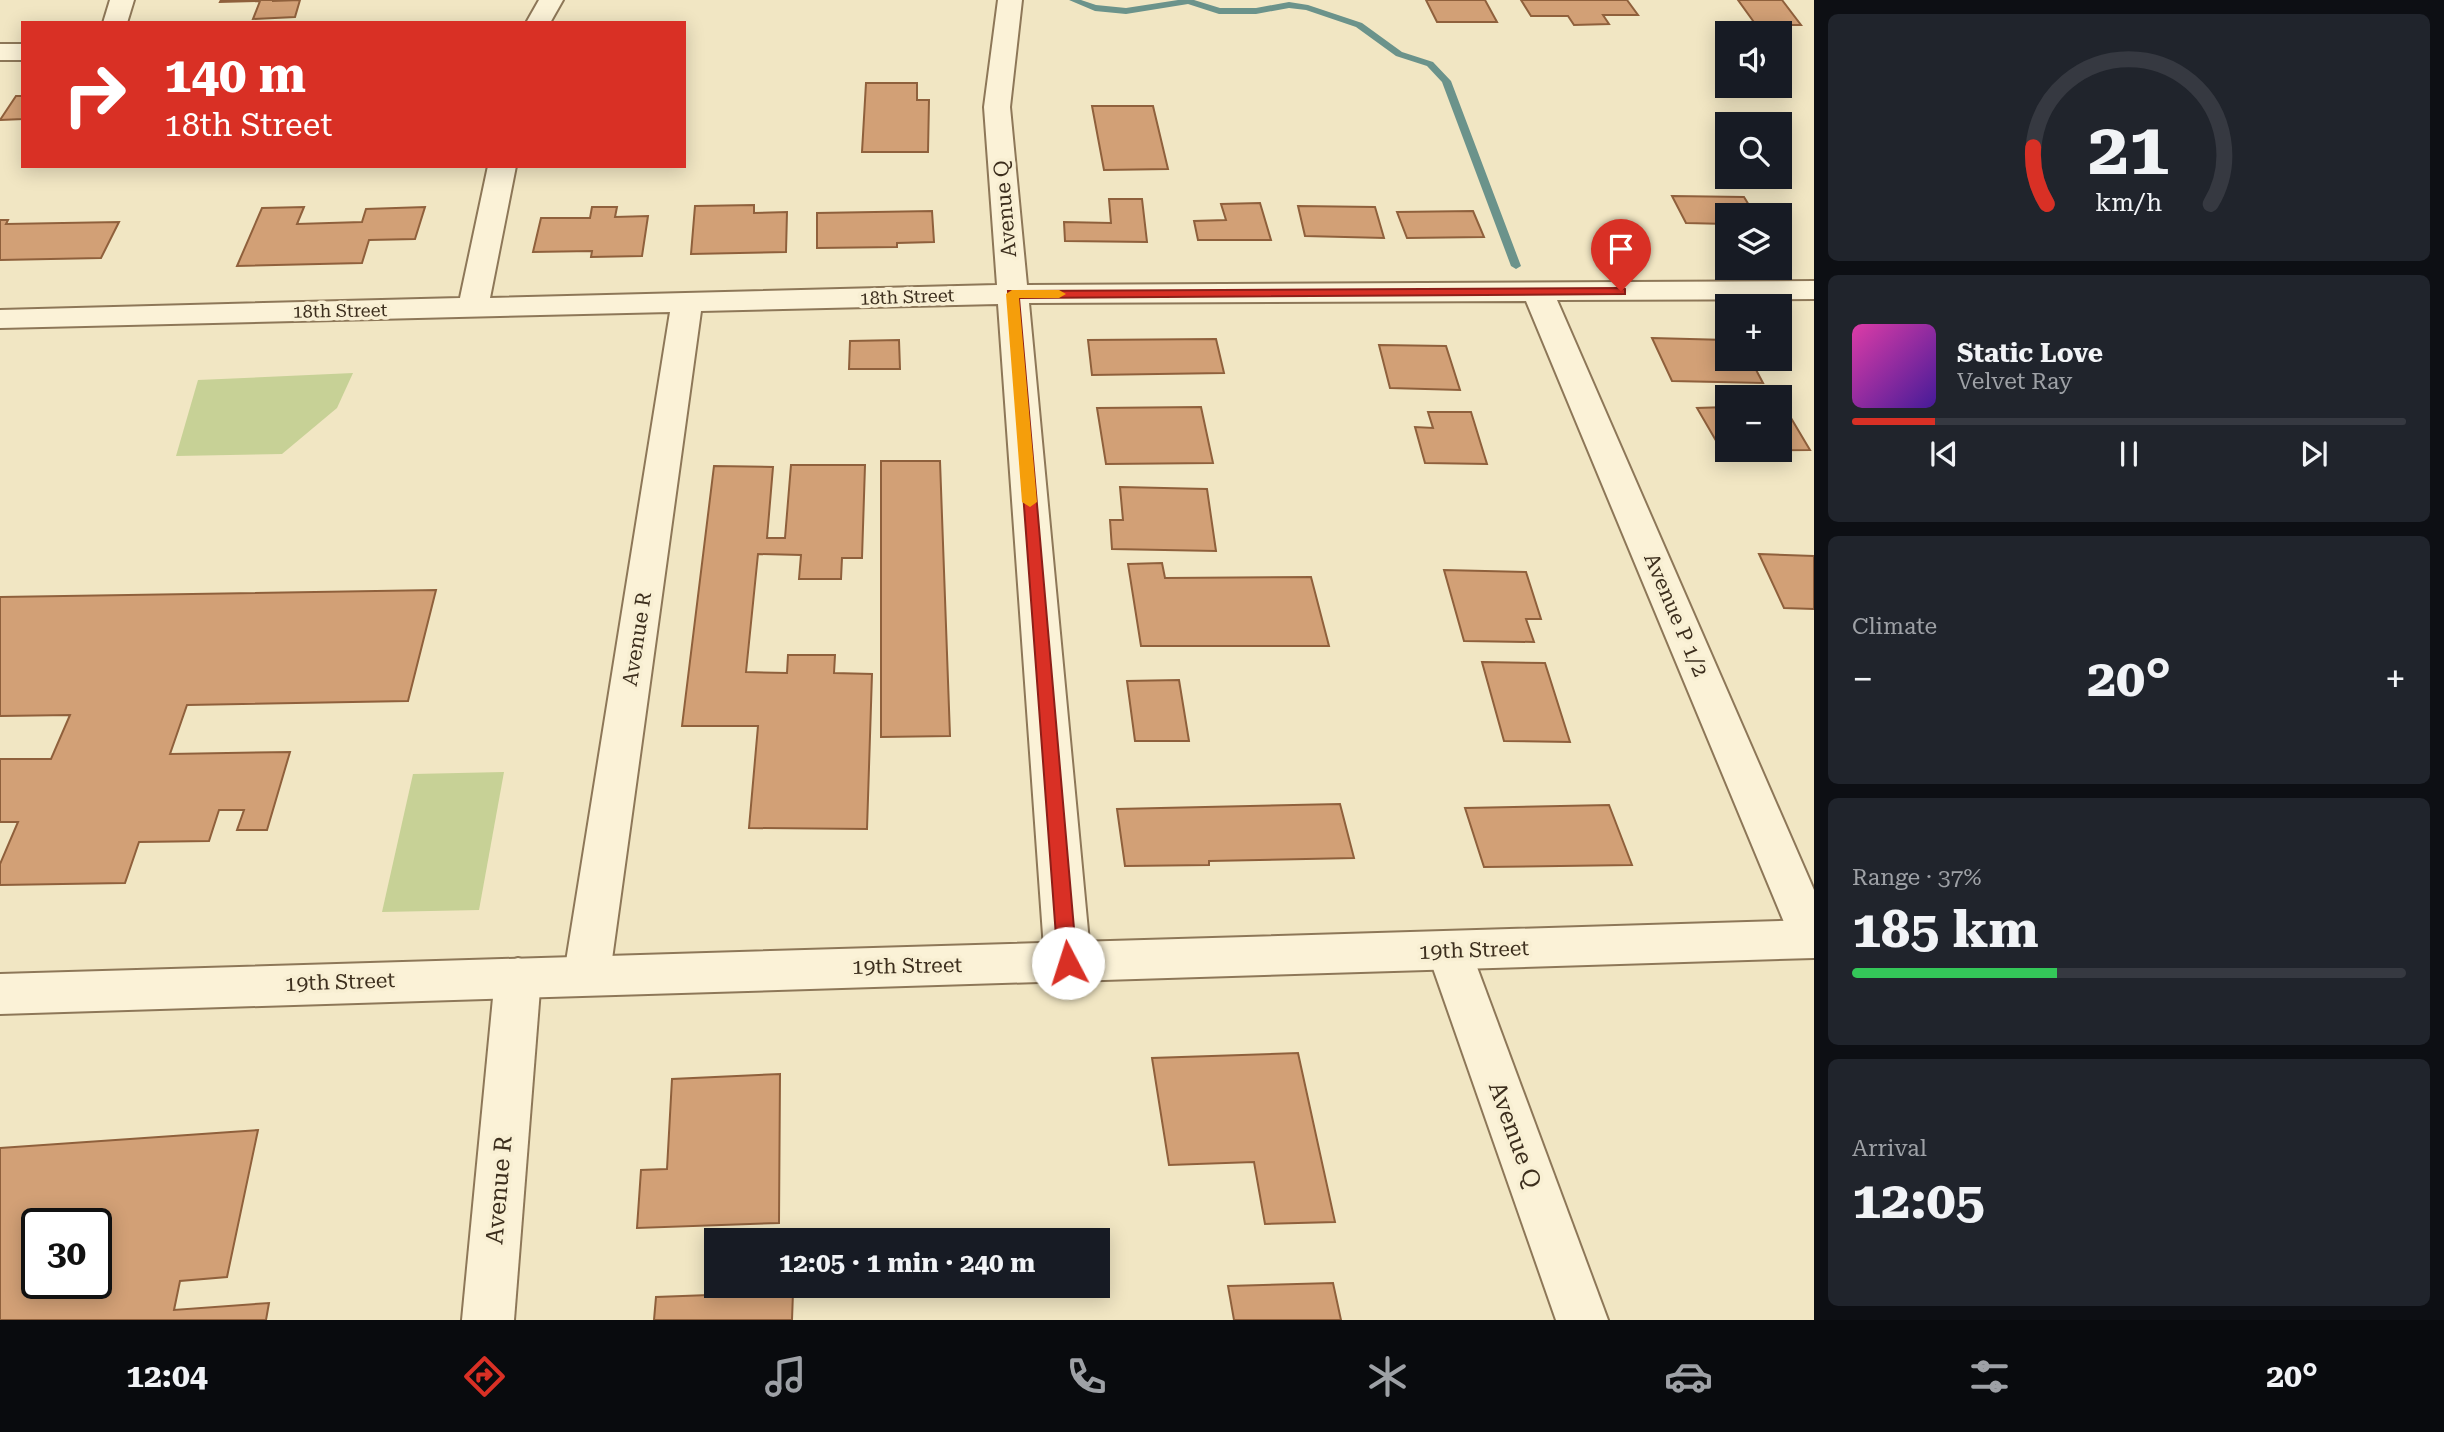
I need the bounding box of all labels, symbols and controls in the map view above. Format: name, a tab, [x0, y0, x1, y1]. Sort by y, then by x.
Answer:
map controls	[1715, 21, 1792, 462]
button: sound	[1715, 21, 1792, 98]
text: 140 m	[164, 47, 306, 104]
icon: right	[49, 49, 140, 140]
text: 18th Street	[164, 106, 332, 144]
text: 21	[2088, 107, 2170, 192]
button: search	[1715, 112, 1792, 189]
street label: Avenue Q	[989, 159, 1021, 259]
text: km/h	[2096, 187, 2162, 216]
button: layers	[1715, 203, 1792, 280]
pin	[1591, 219, 1651, 291]
icon: arrive	[1602, 230, 1640, 268]
street label: 18th Street	[859, 284, 955, 309]
button: +	[1715, 294, 1792, 371]
street label: 18th Street	[292, 299, 388, 322]
text: Static Love	[1957, 338, 2103, 368]
text: Velvet Ray	[1957, 368, 2072, 395]
button: −	[1715, 385, 1792, 462]
icon: previous	[1925, 435, 1963, 473]
icon: pause	[2110, 435, 2148, 473]
icon: next	[2295, 435, 2333, 473]
street label: Avenue P 1/2	[1639, 550, 1713, 680]
street label: Avenue R	[618, 590, 656, 688]
text: Climate	[1852, 613, 1937, 640]
text: 20°	[2087, 648, 2171, 709]
text: −	[1852, 657, 1873, 701]
text: +	[2385, 657, 2406, 701]
text: Range · 37%	[1852, 864, 1981, 891]
text: 185 km	[1852, 899, 2039, 960]
position arrow	[1031, 926, 1105, 1000]
street label: 19th Street	[1418, 936, 1530, 964]
street label: 19th Street	[852, 953, 963, 979]
street label: 19th Street	[284, 968, 396, 996]
street label: Avenue Q	[1483, 1078, 1547, 1192]
street label: Avenue R	[480, 1134, 518, 1245]
text: Arrival	[1852, 1135, 1927, 1162]
text: 12:05	[1852, 1170, 1985, 1231]
speed limit sign: 30	[21, 1208, 112, 1299]
text: 12:05 · 1 min · 240 m	[779, 1248, 1035, 1278]
icon: directions	[460, 1352, 509, 1401]
icon: music	[761, 1352, 810, 1401]
icon: phone	[1062, 1352, 1111, 1401]
icon: climate	[1363, 1352, 1412, 1401]
icon: car	[1664, 1352, 1713, 1401]
icon: filters	[1965, 1352, 2014, 1401]
text: 12:04	[126, 1357, 208, 1395]
text: 20°	[2266, 1357, 2318, 1395]

